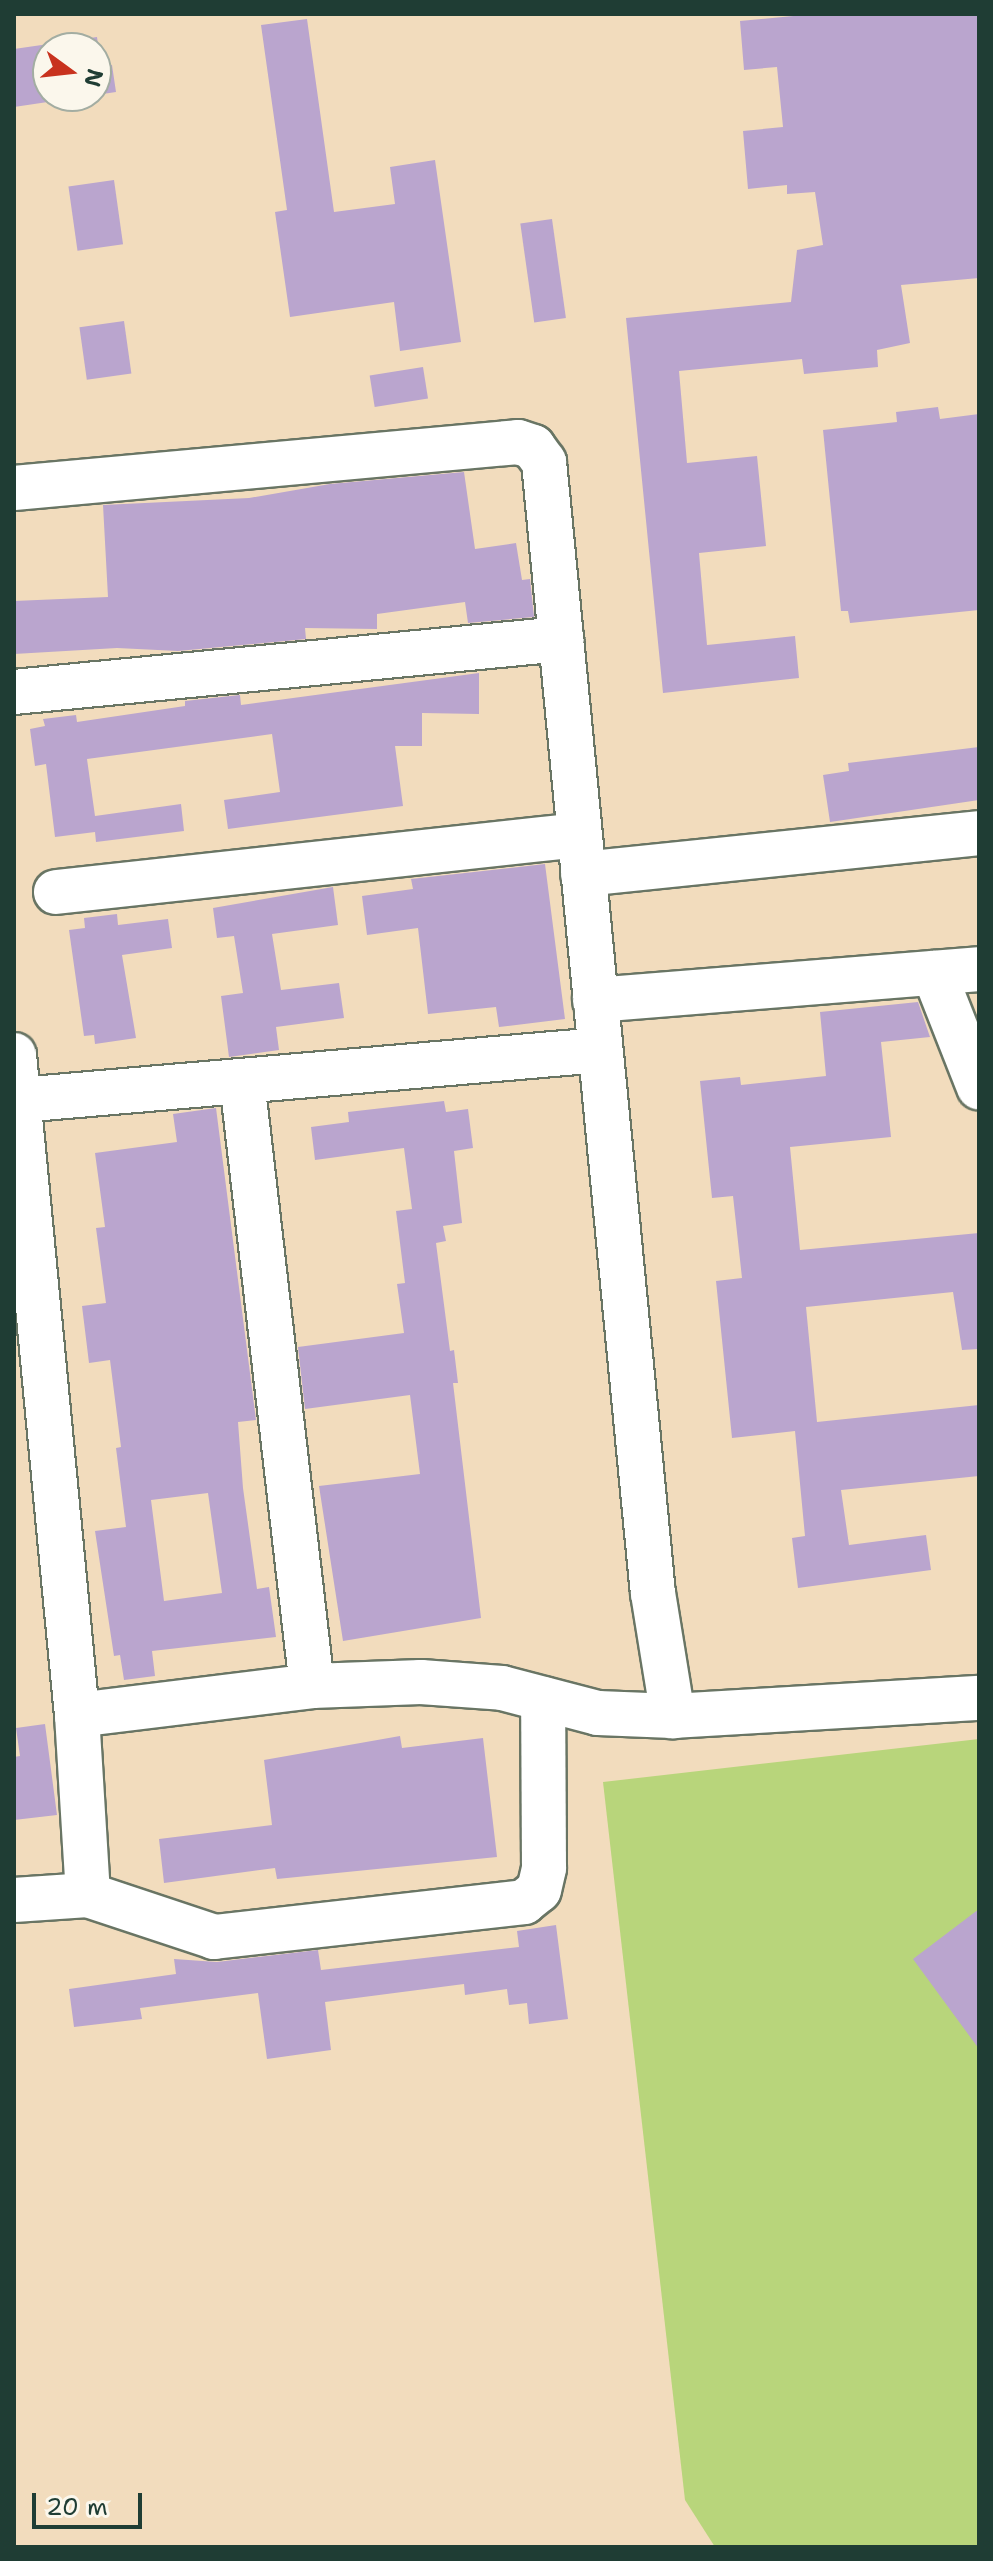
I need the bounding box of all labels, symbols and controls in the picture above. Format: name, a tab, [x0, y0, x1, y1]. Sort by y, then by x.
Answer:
north arrow	[32, 32, 112, 112]
text: N	[77, 66, 110, 90]
scale bar	[36, 2477, 146, 2527]
text: 20 m	[46, 2491, 108, 2523]

